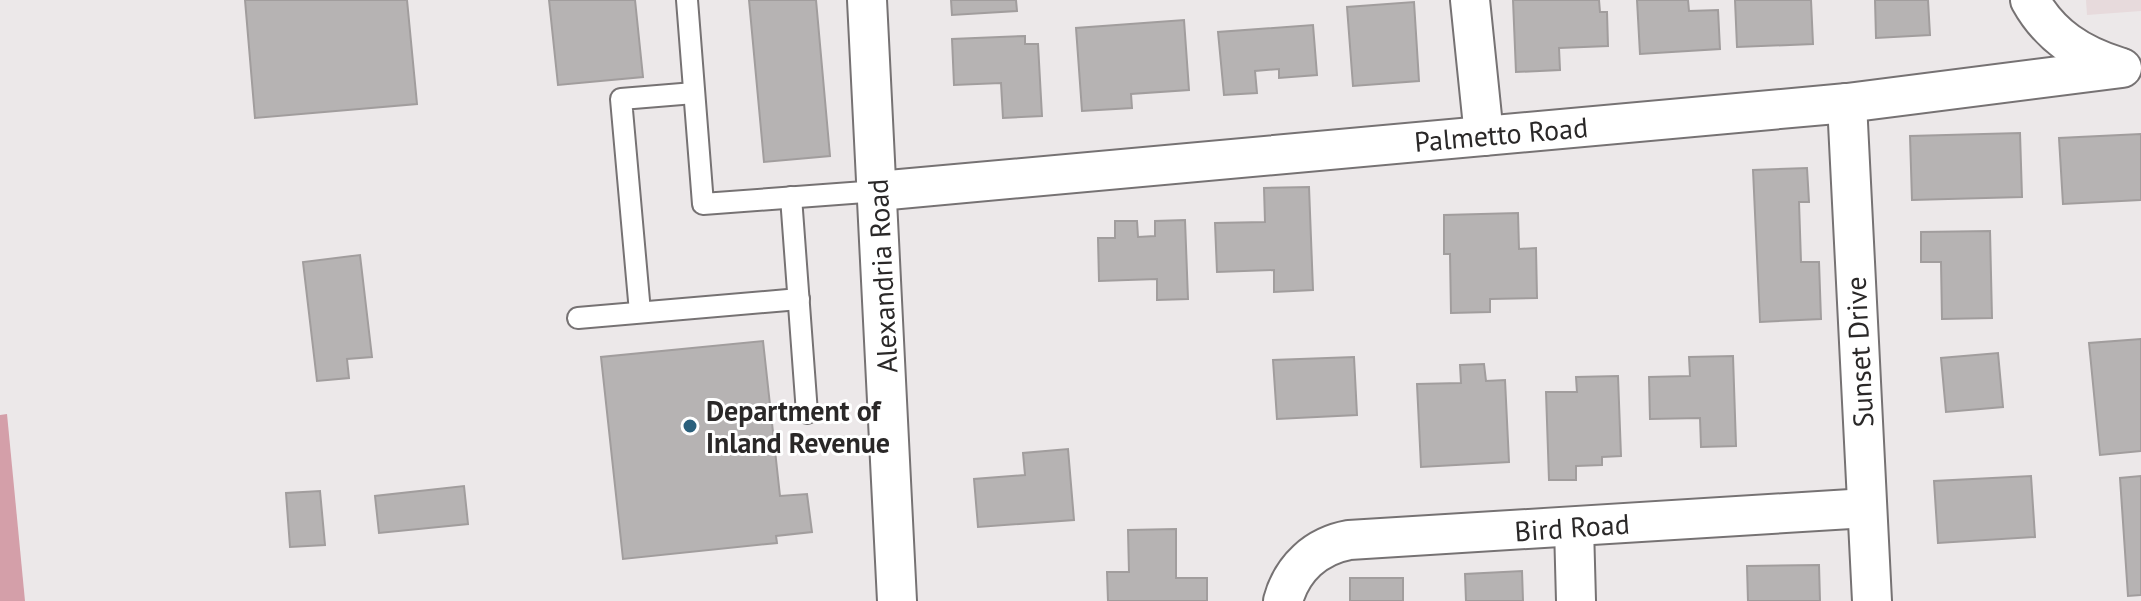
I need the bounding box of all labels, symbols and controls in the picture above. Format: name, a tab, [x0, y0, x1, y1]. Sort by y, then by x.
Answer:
street label: Palmetto Road	[1413, 108, 1589, 160]
street label: Alexandria Road	[858, 178, 906, 374]
street label: Sunset Drive	[1837, 276, 1881, 428]
place label: Department of Inland Revenue	[706, 392, 890, 461]
marker: Department of Inland Revenue	[681, 417, 699, 435]
street label: Bird Road	[1513, 505, 1631, 549]

